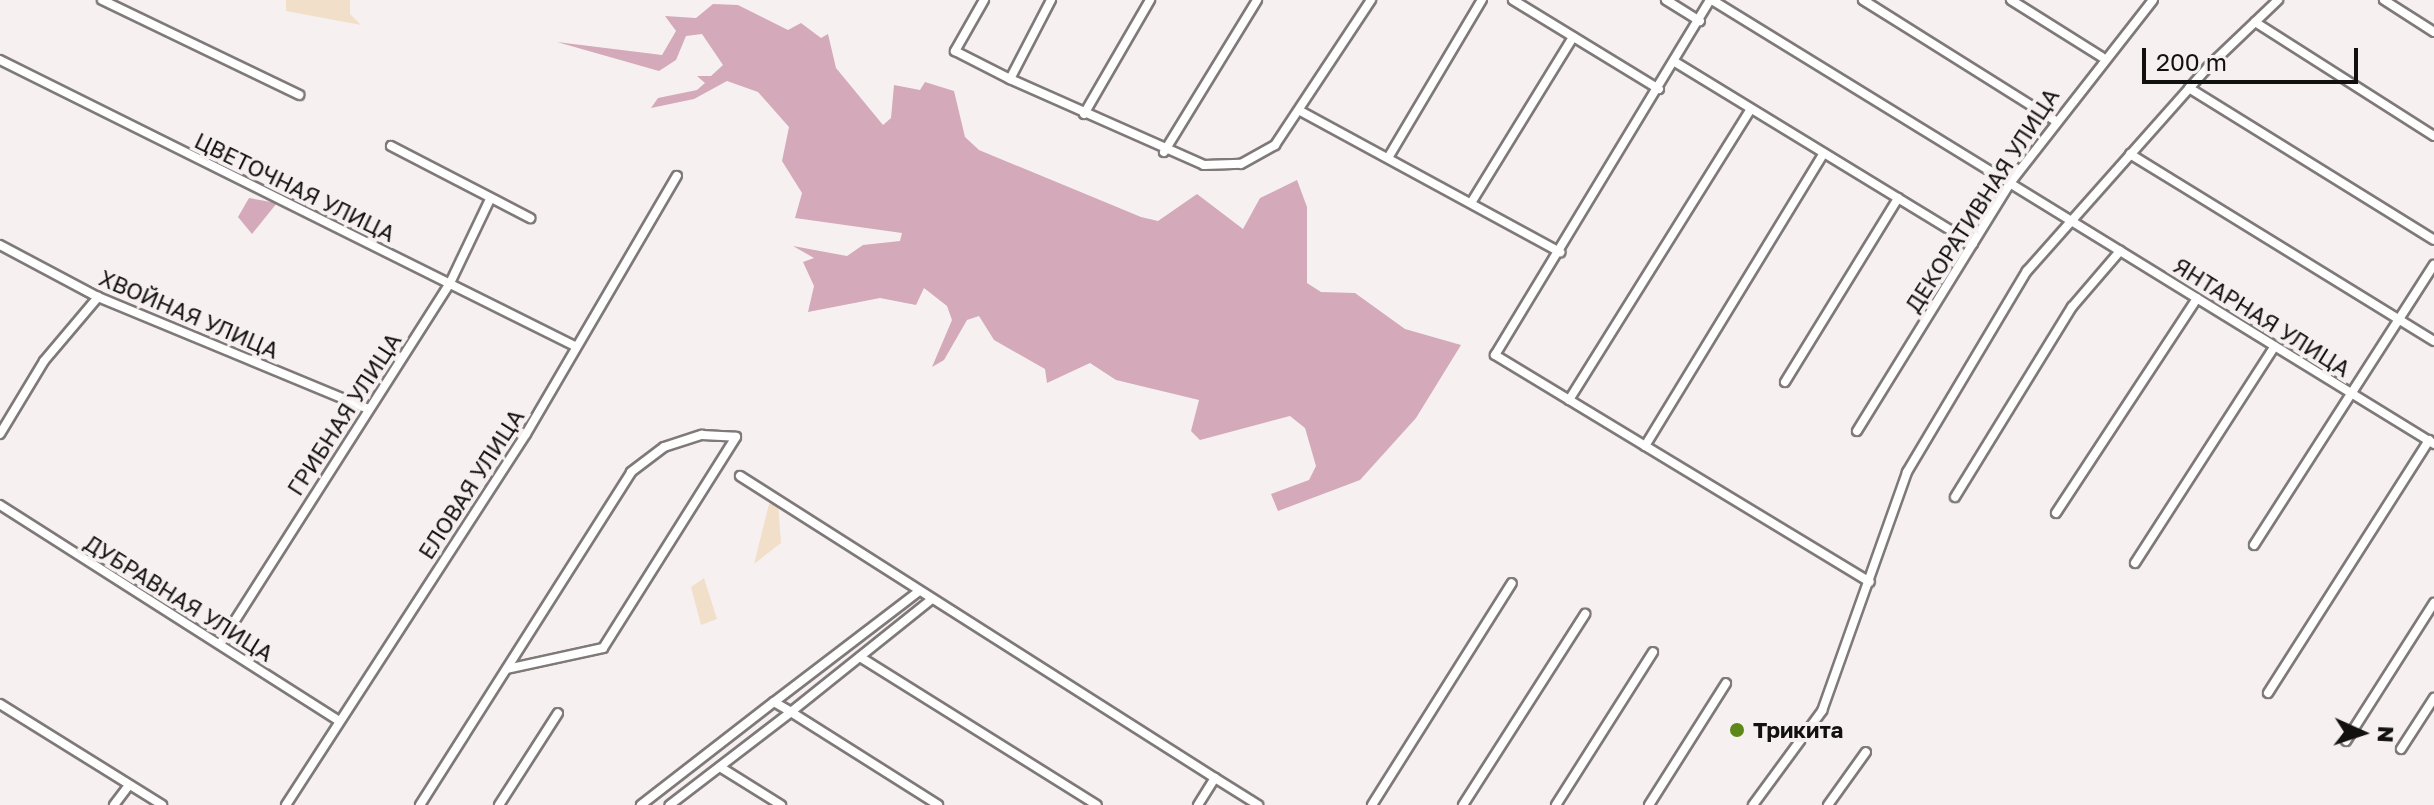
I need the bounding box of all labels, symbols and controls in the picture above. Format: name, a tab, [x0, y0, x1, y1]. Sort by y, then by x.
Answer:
scale bar	[2146, 32, 2362, 82]
text: 200 m	[2156, 47, 2227, 76]
street label: ДЕКОРАТИВНАЯ УЛИЦА	[1900, 83, 2064, 317]
street label: ЦВЕТОЧНАЯ УЛИЦА	[191, 127, 399, 247]
street label: ЯНТАРНАЯ УЛИЦА	[2169, 252, 2355, 382]
street label: ХВОЙНАЯ УЛИЦА	[95, 264, 283, 364]
street label: ГРИБНАЯ УЛИЦА	[282, 328, 406, 500]
street label: ЕЛОВАЯ УЛИЦА	[413, 404, 529, 564]
street label: ДУБРАВНАЯ УЛИЦА	[80, 529, 278, 667]
north arrow	[2322, 693, 2402, 773]
place label: Трикита	[1753, 717, 1843, 743]
marker: Трикита	[1728, 721, 1746, 739]
text: N	[2373, 725, 2400, 743]

